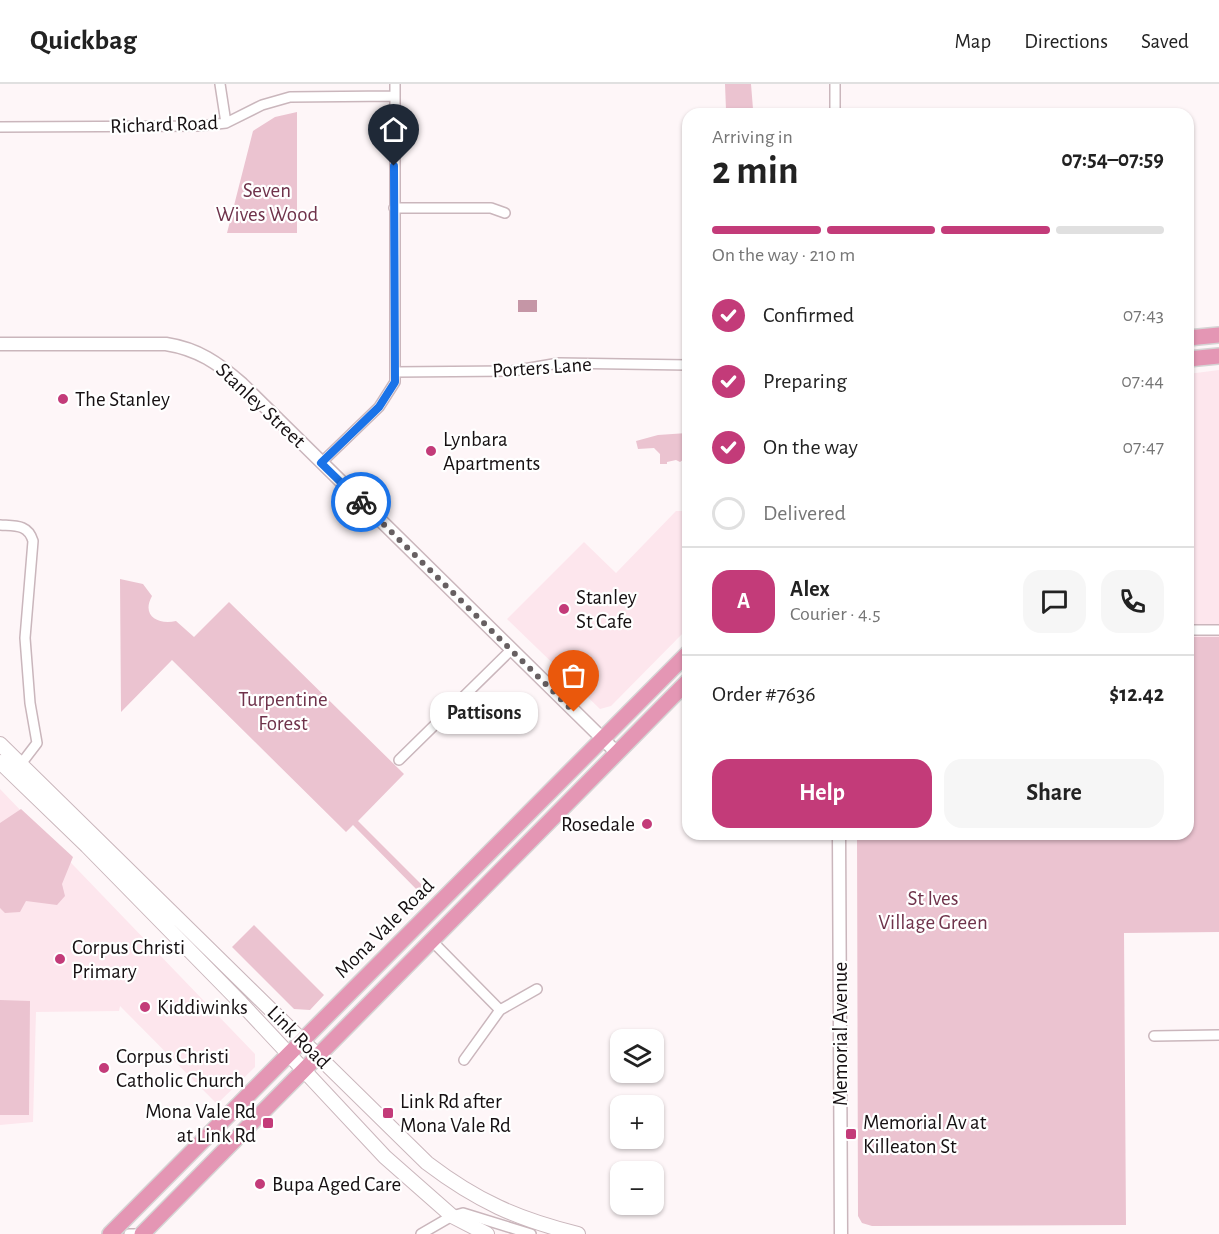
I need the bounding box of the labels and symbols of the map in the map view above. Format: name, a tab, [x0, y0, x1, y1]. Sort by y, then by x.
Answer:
pin	[368, 104, 419, 166]
street label: Richard Road	[110, 112, 219, 137]
park label: Seven Wives Wood	[216, 180, 318, 225]
street label: Porters Lane	[492, 354, 593, 381]
street label: Stanley Street	[212, 359, 310, 452]
place label: The Stanley	[75, 389, 170, 410]
marker: The Stanley	[56, 392, 70, 406]
place label: Lynbara Apartments	[443, 429, 540, 474]
marker: Lynbara Apartments	[424, 444, 438, 458]
courier	[331, 472, 391, 532]
place label: Stanley St Cafe	[576, 587, 637, 632]
marker: Stanley St Cafe	[557, 602, 571, 616]
pin	[548, 650, 599, 712]
park label: Turpentine Forest	[238, 689, 328, 734]
callout: Pattisons	[430, 691, 538, 733]
place label: Rosedale	[561, 814, 635, 835]
marker: Rosedale	[640, 817, 654, 831]
street label: Mona Vale Road	[331, 875, 438, 982]
park label: St Ives Village Green	[878, 888, 988, 933]
place label: Corpus Christi Primary	[72, 937, 185, 982]
marker: Corpus Christi Primary	[53, 952, 67, 966]
street label: Memorial Avenue	[830, 962, 851, 1106]
place label: Kiddiwinks	[157, 997, 248, 1018]
marker: Kiddiwinks	[138, 1000, 152, 1014]
street label: Link Road	[263, 1002, 334, 1073]
place label: Corpus Christi Catholic Church	[116, 1046, 244, 1091]
marker: Corpus Christi Catholic Church	[97, 1061, 111, 1075]
place label: Link Rd after Mona Vale Rd	[400, 1091, 511, 1136]
place label: Mona Vale Rd at Link Rd	[145, 1101, 256, 1146]
marker: Link Rd after Mona Vale Rd	[381, 1106, 395, 1120]
place label: Memorial Av at Killeaton St	[863, 1112, 987, 1157]
marker: Mona Vale Rd at Link Rd	[261, 1116, 275, 1130]
marker: Memorial Av at Killeaton St	[844, 1127, 858, 1141]
place label: Bupa Aged Care	[272, 1174, 401, 1195]
marker: Bupa Aged Care	[253, 1177, 267, 1191]

